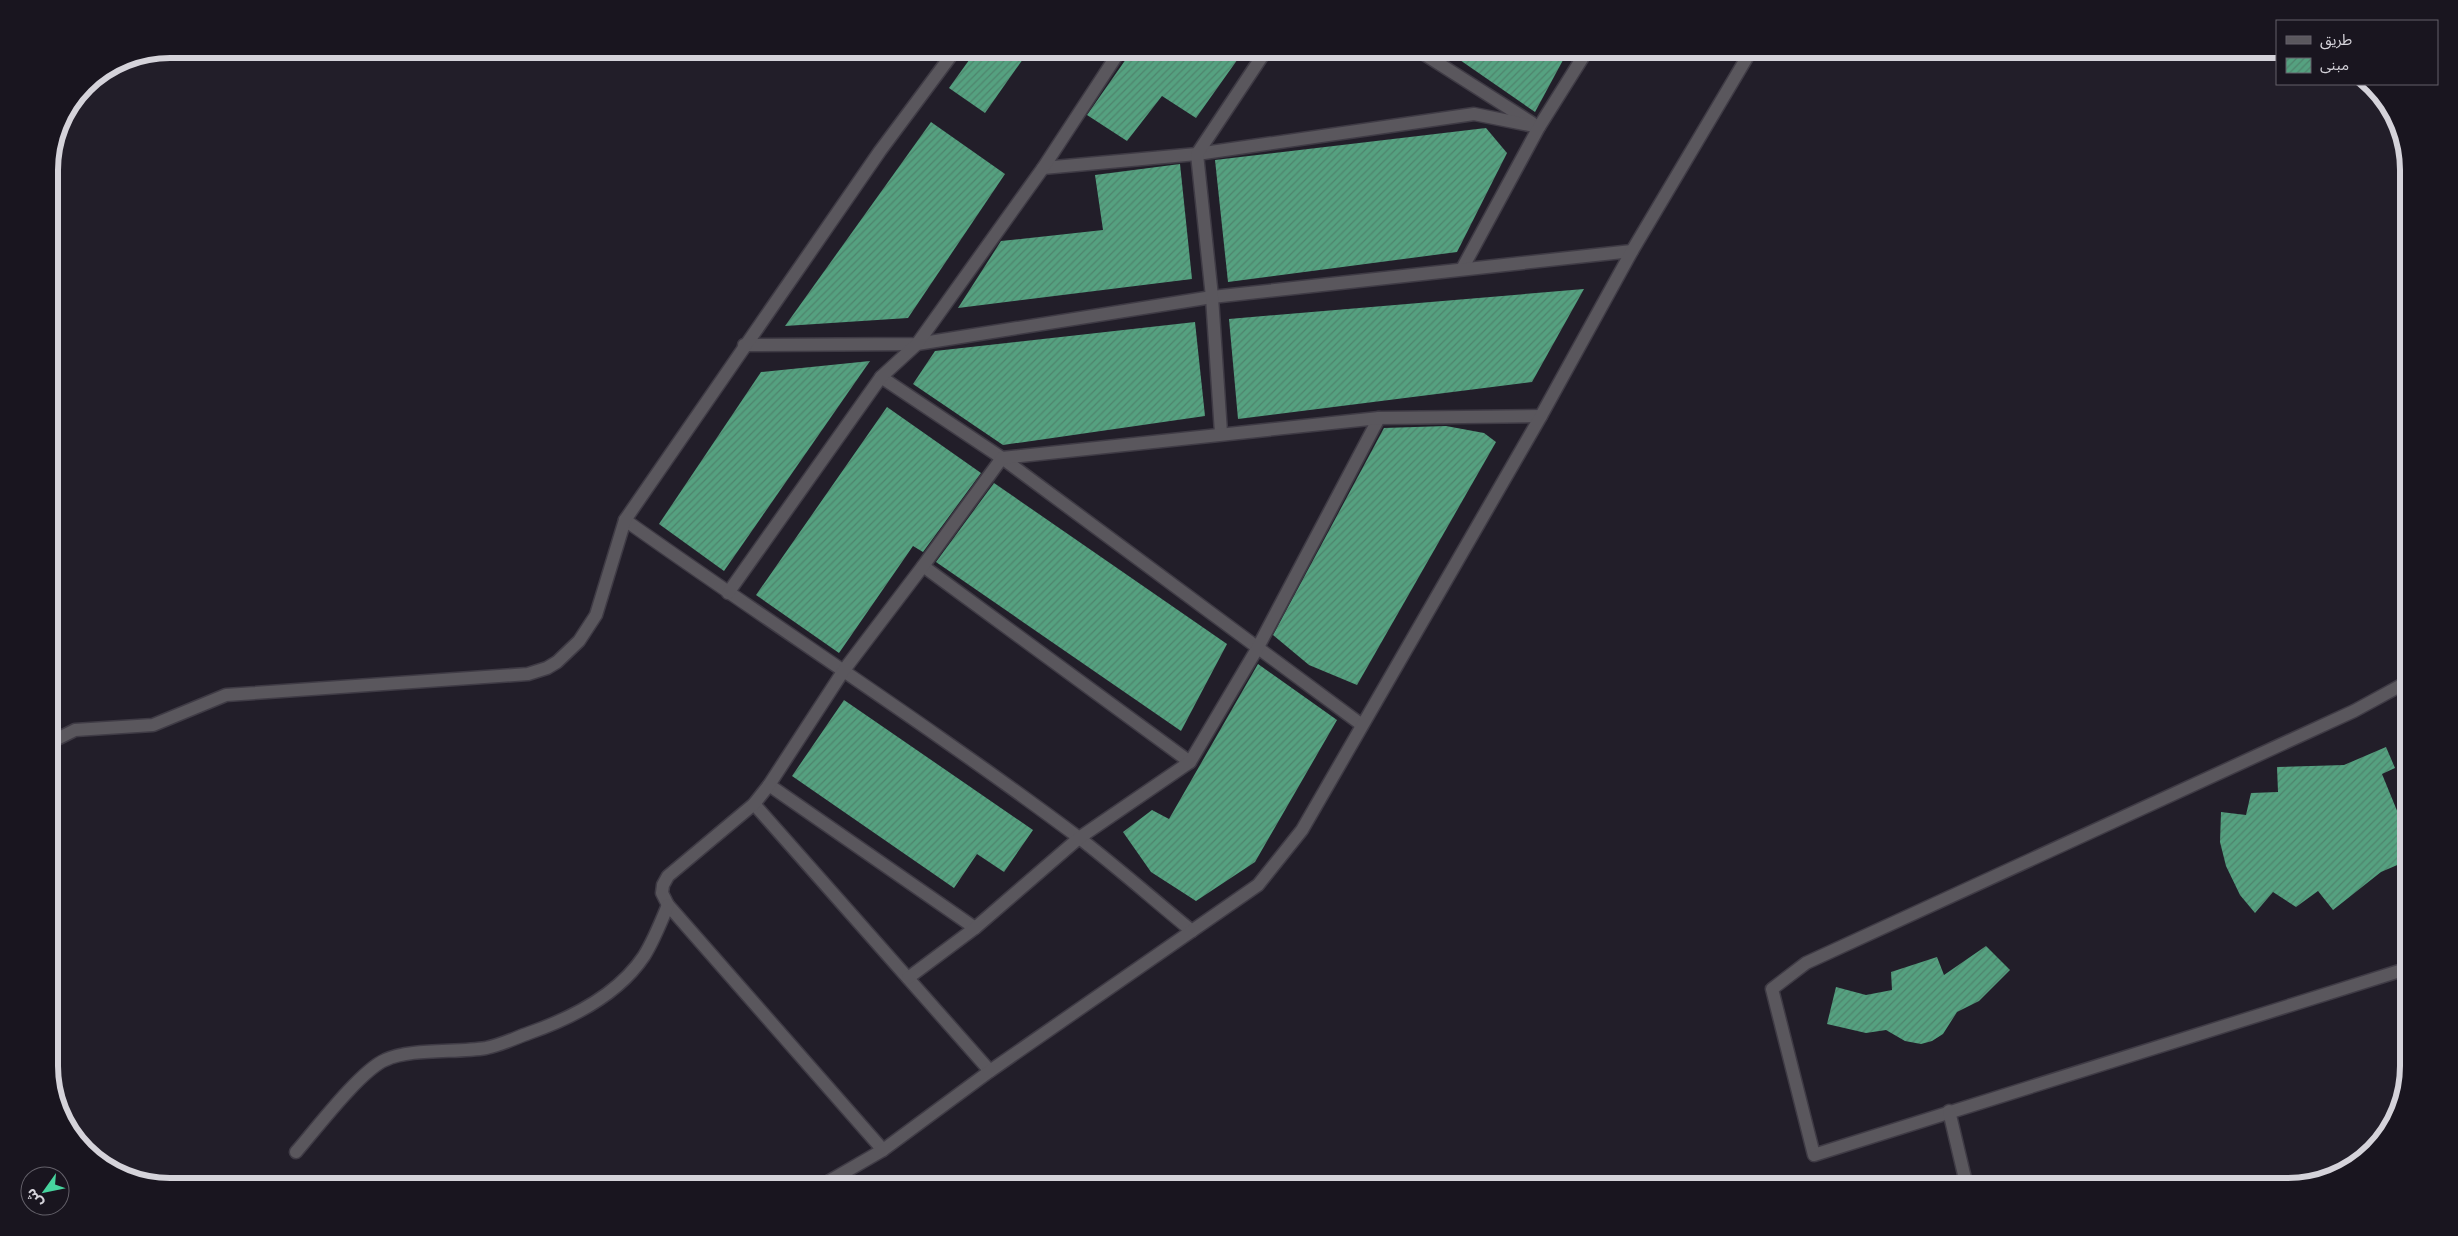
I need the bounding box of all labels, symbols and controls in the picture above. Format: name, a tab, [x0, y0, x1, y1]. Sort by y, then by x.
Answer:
legend	[2276, 20, 2438, 85]
text: طريق	[2320, 31, 2352, 50]
text: مبنى	[2320, 56, 2349, 74]
north arrow	[20, 1166, 70, 1216]
text: ش	[22, 1186, 46, 1210]

